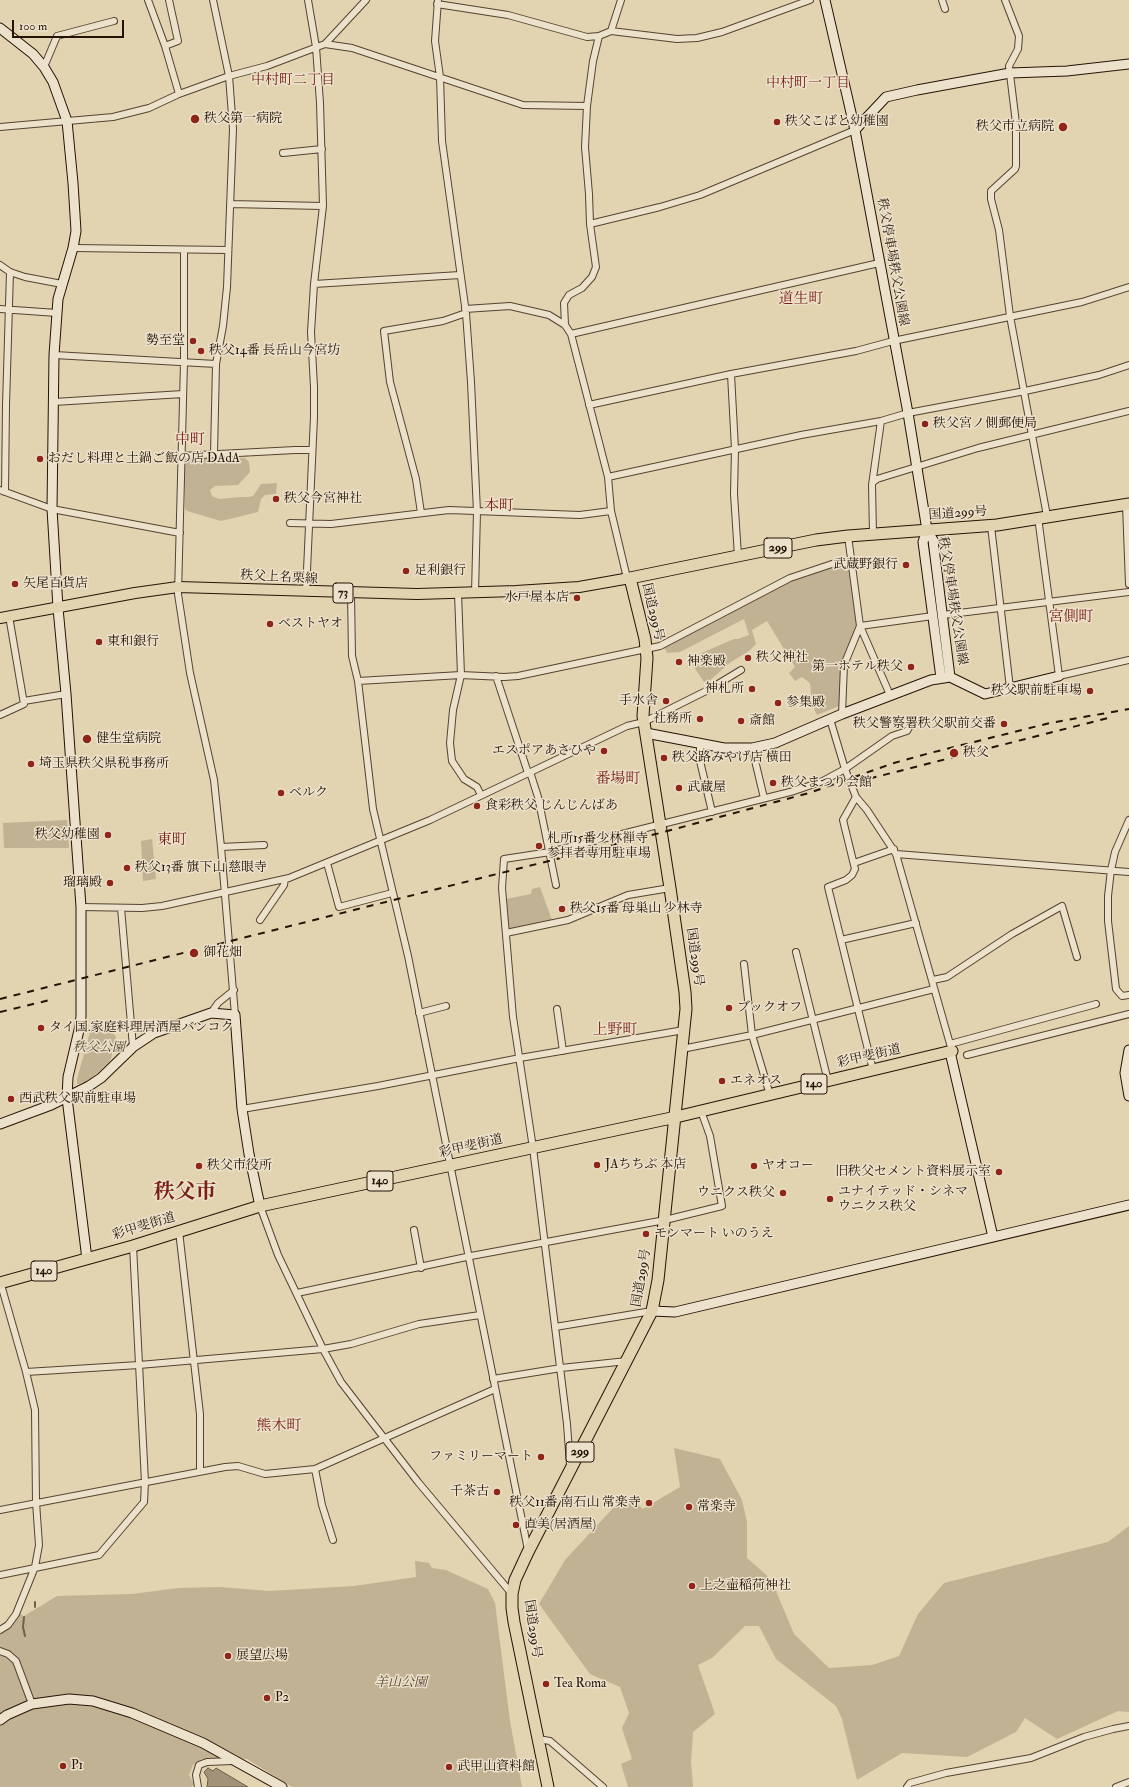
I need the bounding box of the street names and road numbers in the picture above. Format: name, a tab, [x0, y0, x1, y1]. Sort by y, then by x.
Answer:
street label: 秩父停車場秩父公園線	[873, 197, 911, 327]
street label: 国道299号	[928, 504, 988, 524]
street label: 秩父停車場秩父公園線	[934, 536, 970, 666]
road number: 299	[764, 538, 792, 558]
street label: 秩父上名栗線	[240, 568, 318, 588]
street label: 国道299号	[638, 582, 666, 642]
road number: 73	[333, 583, 353, 603]
street label: 国道299号	[682, 927, 706, 987]
street label: 彩甲斐街道	[836, 1042, 902, 1072]
road number: 140	[801, 1074, 827, 1094]
street label: 彩甲斐街道	[438, 1132, 504, 1162]
road number: 140	[367, 1171, 393, 1191]
street label: 彩甲斐街道	[111, 1210, 177, 1244]
street label: 国道299号	[629, 1248, 655, 1308]
road number: 140	[31, 1261, 57, 1281]
road number: 299	[566, 1442, 594, 1462]
street label: 国道299号	[520, 1599, 544, 1659]

